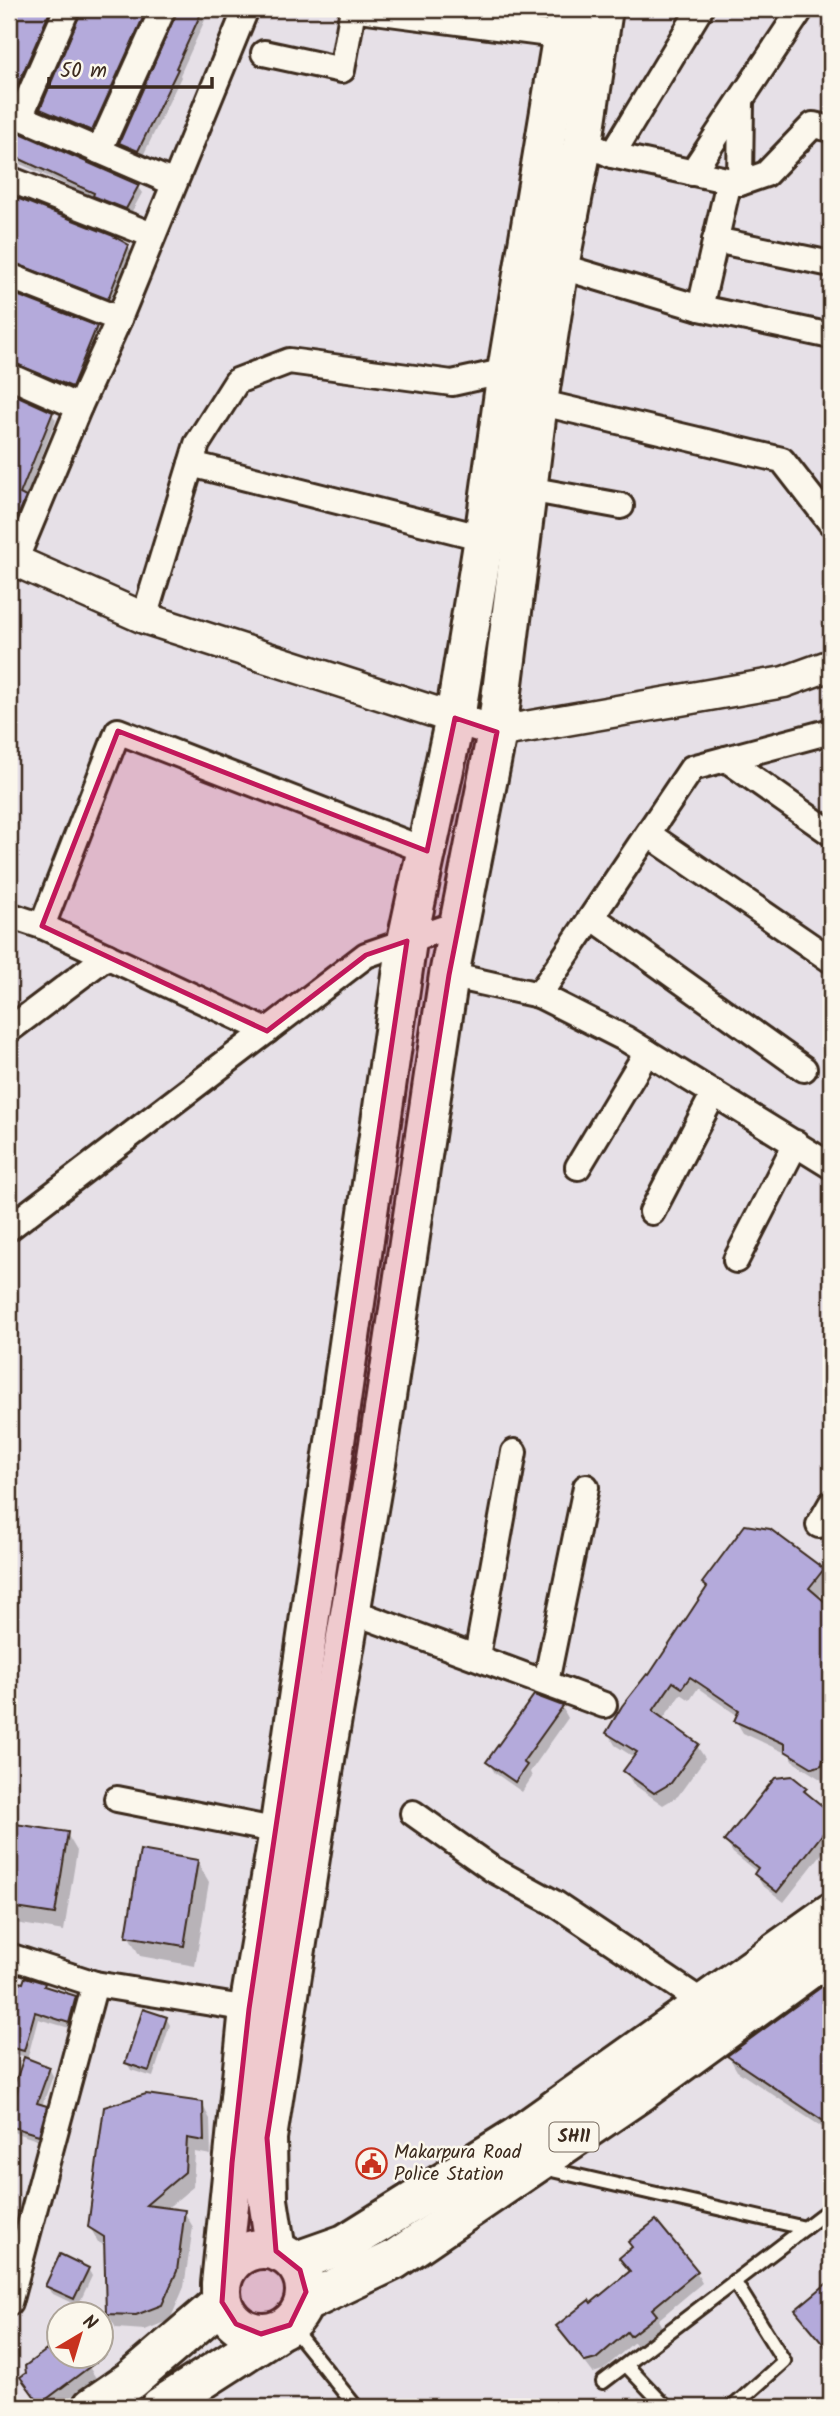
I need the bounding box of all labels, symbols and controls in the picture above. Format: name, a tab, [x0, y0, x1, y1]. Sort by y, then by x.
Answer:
scale bar	[49, 46, 212, 90]
text: 50 m	[60, 55, 107, 88]
road number: SH11	[550, 2122, 598, 2152]
place label: Makarpura Road Police Station	[394, 2138, 522, 2190]
public building icon: Makarpura Road Police Station	[354, 2147, 388, 2181]
north arrow	[46, 2300, 116, 2370]
text: N	[75, 2308, 103, 2339]

